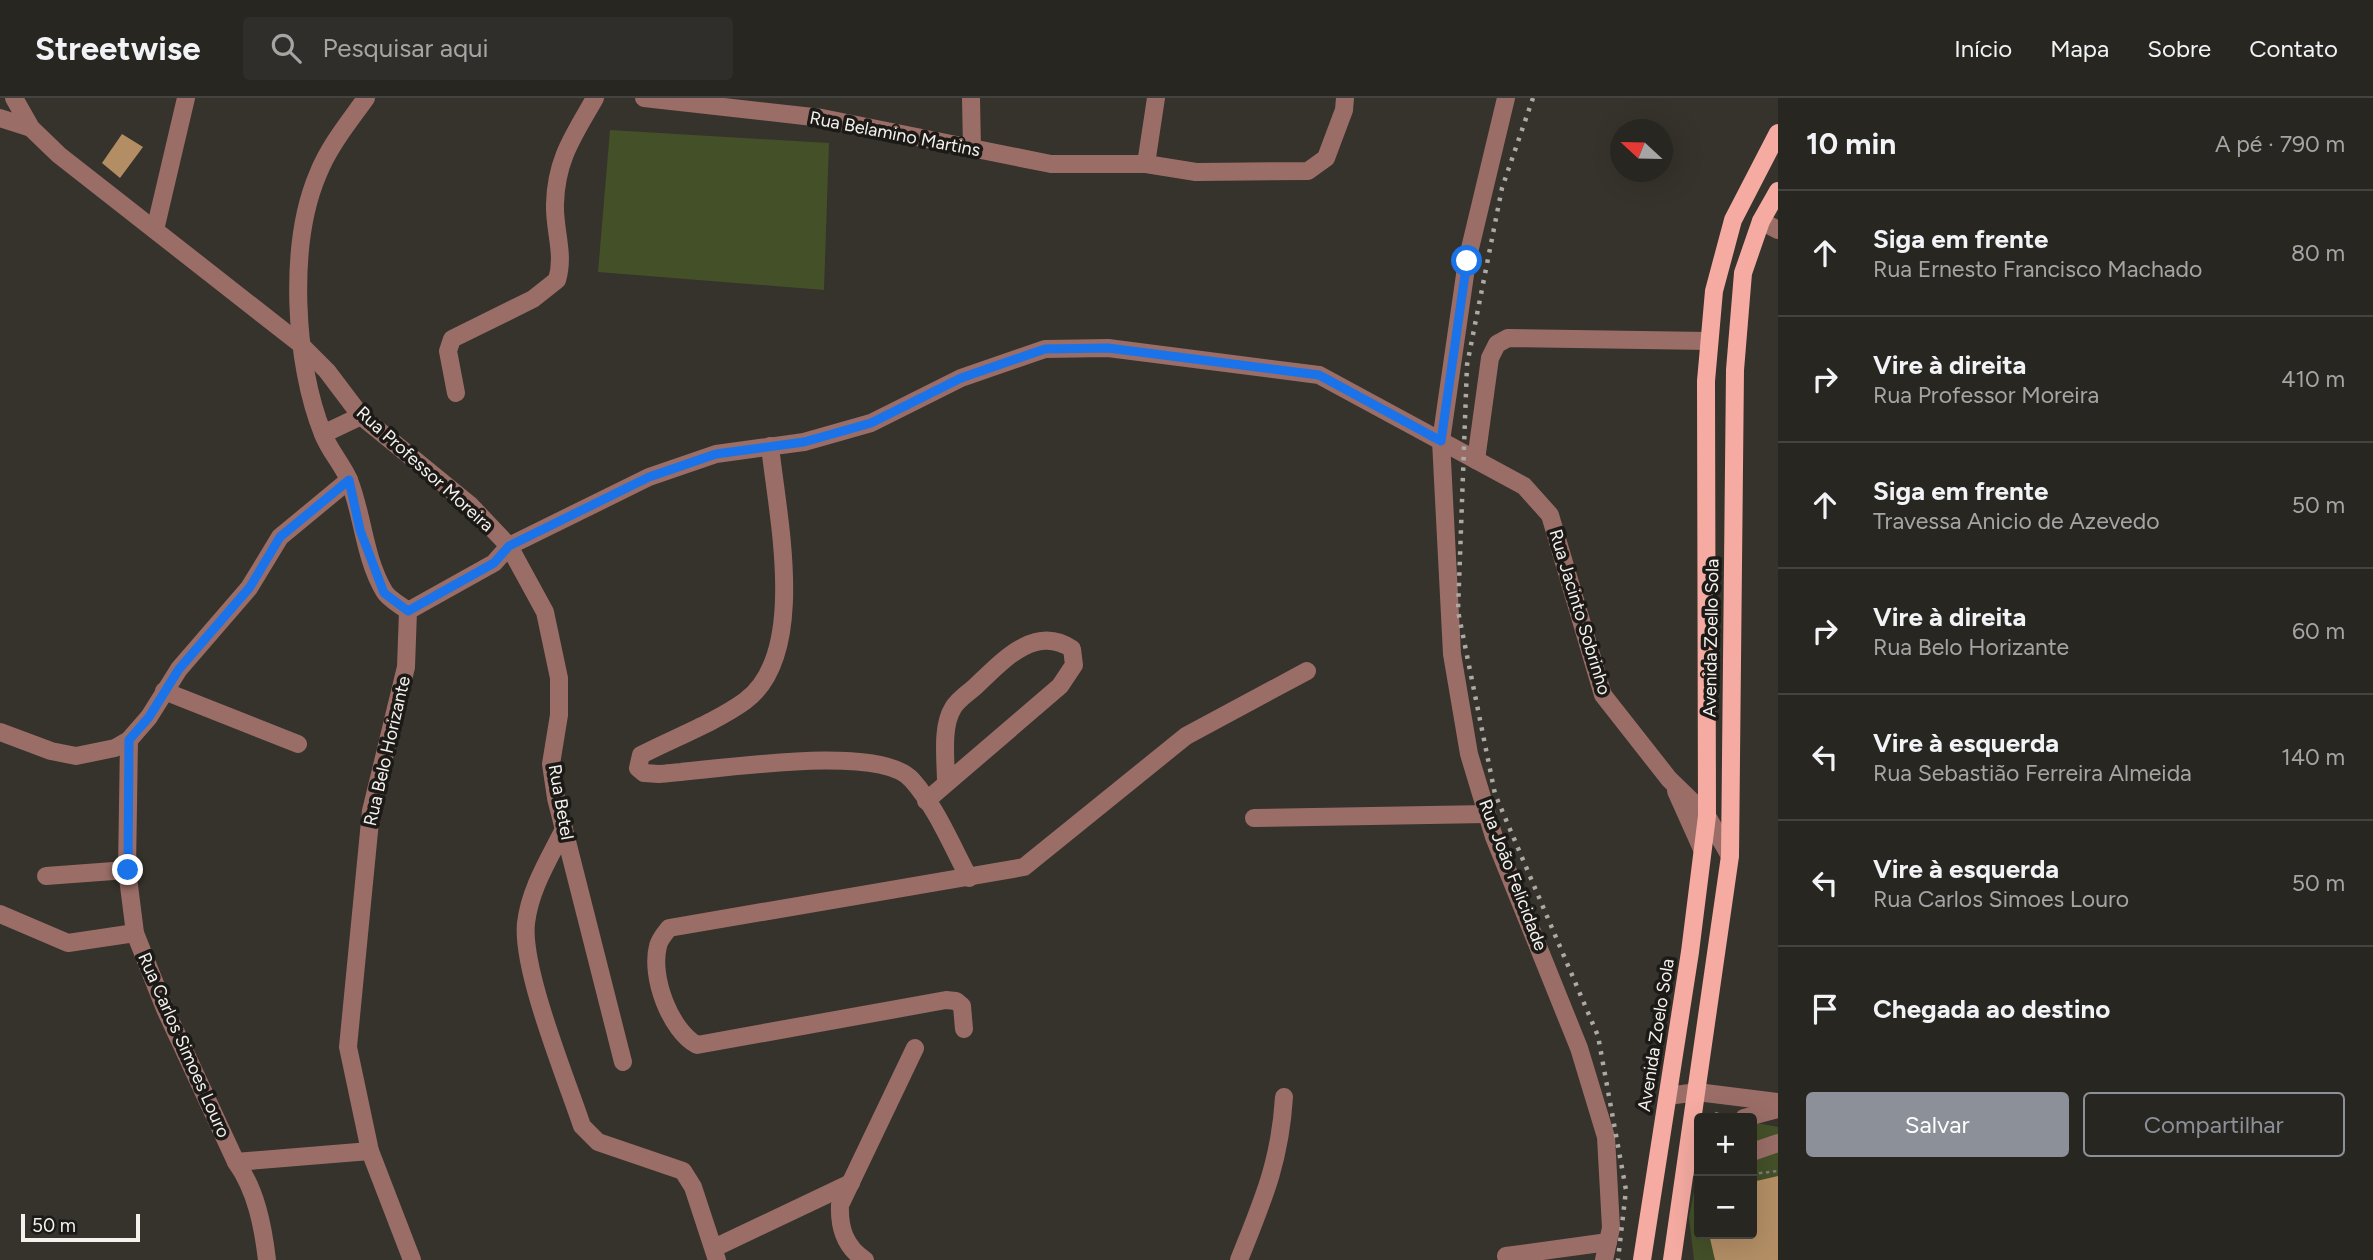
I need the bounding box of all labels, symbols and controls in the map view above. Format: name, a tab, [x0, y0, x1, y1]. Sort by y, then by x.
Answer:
search box	[243, 17, 733, 80]
text: Streetwise	[35, 29, 201, 68]
icon: search	[267, 29, 305, 67]
text: Pesquisar aqui	[323, 32, 489, 64]
text: Início	[1954, 34, 2012, 63]
text: Mapa	[2050, 34, 2109, 63]
text: Sobre	[2147, 34, 2211, 63]
text: Contato	[2249, 34, 2338, 63]
street label: Rua Belamino Martins	[808, 107, 982, 161]
north arrow	[1610, 119, 1673, 182]
text: 10 min	[1806, 125, 1896, 162]
text: A pé · 790 m	[2215, 130, 2345, 158]
text: Siga em frente	[1873, 223, 2048, 255]
icon: ahead	[1806, 234, 1844, 272]
text: 80 m	[2291, 239, 2345, 267]
route start	[1451, 245, 1482, 276]
text: Rua Ernesto Francisco Machado	[1873, 255, 2202, 283]
text: Vire à direita	[1873, 349, 2026, 381]
icon: right	[1806, 360, 1844, 398]
text: 410 m	[2281, 365, 2345, 393]
text: Rua Professor Moreira	[1873, 381, 2099, 409]
street label: Rua Professor Moreira	[352, 402, 498, 536]
text: Siga em frente	[1873, 475, 2048, 507]
icon: ahead	[1806, 486, 1844, 524]
text: 50 m	[2292, 491, 2345, 519]
text: Travessa Anicio de Azevedo	[1873, 507, 2159, 535]
street label: Rua Jacinto Sobrinho	[1544, 527, 1616, 697]
street label: Avenida Zoello Sola	[1699, 559, 1723, 717]
text: Vire à direita	[1873, 601, 2026, 633]
icon: right	[1806, 612, 1844, 650]
text: 60 m	[2292, 617, 2345, 645]
text: Rua Belo Horizante	[1873, 633, 2069, 661]
street label: Rua Belo Horizante	[359, 674, 415, 828]
text: Vire à esquerda	[1873, 727, 2059, 759]
icon: left	[1806, 738, 1844, 776]
text: 140 m	[2281, 743, 2345, 771]
text: Rua Sebastião Ferreira Almeida	[1873, 759, 2192, 787]
street label: Rua Betel	[544, 763, 578, 841]
street label: Rua João Felicidade	[1474, 796, 1552, 954]
text: Vire à esquerda	[1873, 853, 2059, 885]
route end	[112, 854, 143, 885]
icon: left	[1806, 864, 1844, 902]
text: 50 m	[2292, 869, 2345, 897]
text: Rua Carlos Simoes Louro	[1873, 885, 2129, 913]
street label: Rua Carlos Simoes Louro	[133, 949, 235, 1141]
street label: Avenida Zoelo Sola	[1633, 957, 1679, 1113]
icon: arrive	[1806, 990, 1844, 1028]
text: Chegada ao destino	[1873, 993, 2110, 1025]
button: Salvar	[1806, 1092, 2069, 1157]
button: Compartilhar	[2083, 1092, 2345, 1157]
map controls	[1694, 1113, 1757, 1239]
button: +	[1694, 1113, 1757, 1176]
button: −	[1694, 1176, 1757, 1239]
scale bar	[21, 1211, 140, 1243]
text: 50 m	[32, 1214, 76, 1237]

